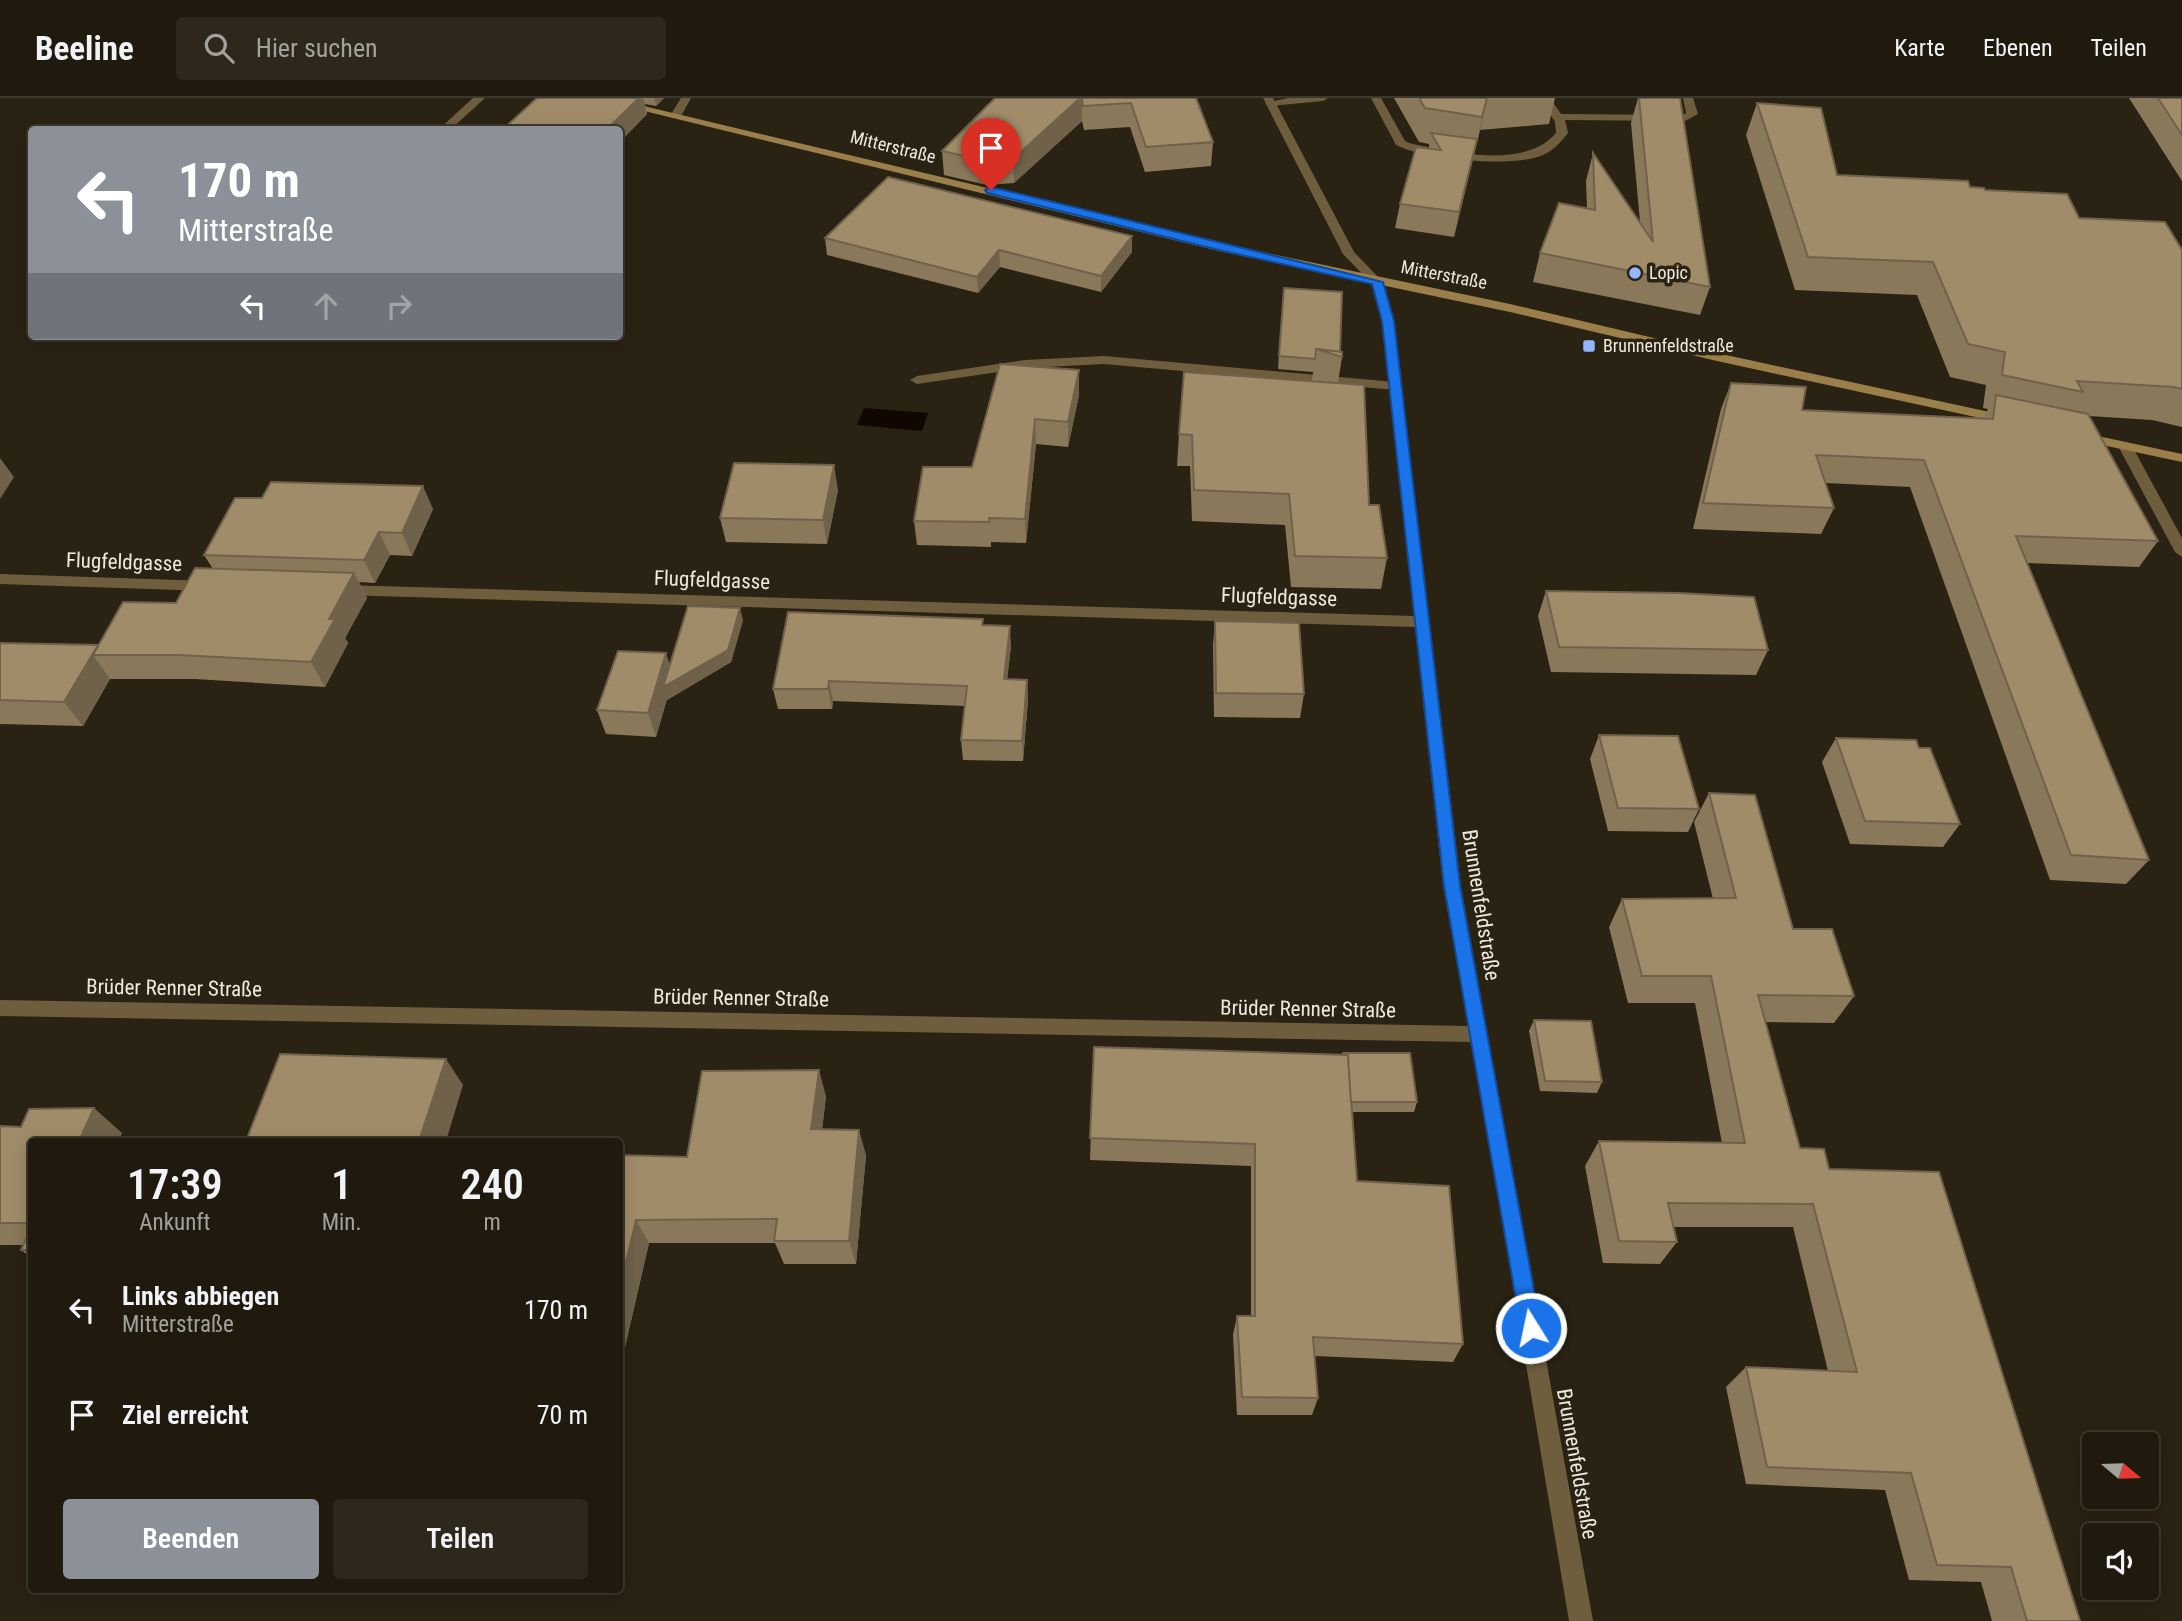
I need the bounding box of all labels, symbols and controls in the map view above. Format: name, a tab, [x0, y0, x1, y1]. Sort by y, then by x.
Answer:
search box	[176, 17, 666, 80]
text: Beeline	[35, 29, 134, 68]
icon: search	[200, 29, 238, 67]
text: Hier suchen	[256, 33, 378, 63]
text: Karte	[1894, 34, 1945, 62]
text: Ebenen	[1983, 34, 2053, 62]
text: Teilen	[2091, 34, 2147, 62]
pin	[961, 118, 1021, 190]
street label: Mitterstraße	[848, 126, 938, 167]
icon: arrive	[972, 129, 1010, 167]
text: 170 m	[178, 152, 300, 209]
icon: left	[63, 154, 154, 245]
text: Mitterstraße	[178, 211, 333, 249]
street label: Mitterstraße	[1399, 256, 1489, 293]
place label: Lopic	[1649, 262, 1688, 283]
marker: Lopic	[1627, 265, 1643, 281]
icon: left	[234, 287, 272, 325]
icon: ahead	[307, 287, 345, 325]
icon: right	[380, 287, 418, 325]
place label: Brunnenfeldstraße	[1603, 335, 1734, 356]
marker: Brunnenfeldstraße	[1581, 338, 1597, 354]
street label: Flugfeldgasse	[65, 548, 183, 576]
street label: Flugfeldgasse	[653, 566, 771, 594]
street label: Flugfeldgasse	[1220, 583, 1338, 611]
street label: Brunnenfeldstraße	[1457, 828, 1505, 982]
street label: Brüder Renner Straße	[86, 974, 262, 1002]
street label: Brüder Renner Straße	[653, 984, 829, 1012]
street label: Brüder Renner Straße	[1220, 995, 1396, 1023]
text: 17:39	[127, 1160, 223, 1209]
text: 1	[331, 1160, 352, 1209]
text: 240	[461, 1160, 524, 1209]
text: Ankunft	[139, 1209, 210, 1236]
text: Min.	[322, 1209, 362, 1236]
text: m	[484, 1209, 501, 1236]
text: Links abbiegen	[122, 1281, 279, 1311]
icon: left	[63, 1291, 101, 1329]
position arrow	[1494, 1291, 1568, 1365]
text: 170 m	[524, 1295, 588, 1325]
text: Mitterstraße	[122, 1311, 234, 1338]
street label: Brunnenfeldstraße	[1552, 1387, 1602, 1541]
icon: arrive	[63, 1396, 101, 1434]
text: Ziel erreicht	[122, 1400, 248, 1430]
text: 70 m	[537, 1400, 588, 1430]
north arrow	[2082, 1432, 2160, 1508]
map controls	[2082, 1432, 2159, 1600]
button: Beenden	[63, 1499, 319, 1579]
button: Teilen	[333, 1499, 588, 1579]
button: sound	[2082, 1523, 2159, 1600]

